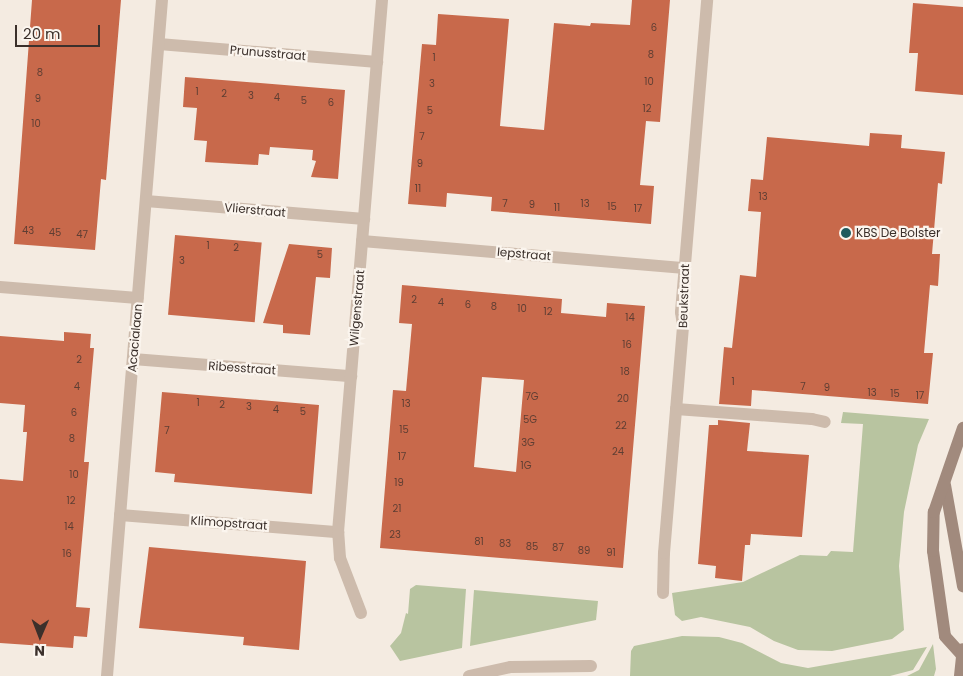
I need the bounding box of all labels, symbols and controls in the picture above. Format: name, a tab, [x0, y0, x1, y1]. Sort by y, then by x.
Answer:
scale bar	[18, 15, 102, 47]
house number: 6	[651, 22, 657, 34]
text: 20 m	[23, 23, 61, 44]
street label: Prunusstraat	[229, 42, 307, 64]
house number: 8	[648, 49, 654, 61]
house number: 1	[432, 52, 436, 64]
house number: 8	[37, 67, 43, 79]
house number: 10	[644, 76, 654, 88]
house number: 3	[429, 78, 435, 90]
house number: 1	[195, 86, 199, 98]
house number: 2	[221, 88, 227, 100]
house number: 3	[248, 90, 254, 102]
house number: 4	[274, 92, 280, 104]
house number: 9	[35, 93, 41, 105]
house number: 5	[301, 95, 307, 107]
house number: 6	[328, 97, 334, 109]
house number: 12	[643, 103, 651, 115]
house number: 5	[427, 105, 433, 117]
house number: 10	[31, 118, 41, 130]
house number: 7	[419, 131, 425, 143]
house number: 9	[417, 158, 423, 170]
house number: 11	[415, 183, 421, 195]
house number: 13	[758, 191, 768, 203]
house number: 7	[502, 198, 508, 210]
house number: 13	[580, 198, 590, 210]
house number: 9	[529, 199, 535, 211]
street label: Vlierstraat	[224, 200, 286, 220]
house number: 15	[607, 201, 617, 213]
house number: 11	[554, 202, 560, 214]
house number: 17	[634, 203, 642, 215]
house number: 43	[22, 225, 34, 237]
place label: KBS De Bolster	[856, 226, 940, 240]
house number: 45	[49, 227, 61, 239]
marker: KBS De Bolster	[840, 227, 852, 239]
house number: 47	[76, 229, 88, 241]
house number: 1	[206, 240, 210, 252]
house number: 2	[233, 242, 239, 254]
street label: Iepstraat	[496, 244, 552, 264]
house number: 5	[317, 249, 323, 261]
house number: 3	[179, 255, 185, 267]
street label: Beukstraat	[676, 264, 692, 328]
street label: Wilgenstraat	[346, 269, 368, 347]
house number: 2	[411, 294, 417, 306]
house number: 4	[438, 297, 444, 309]
house number: 6	[465, 299, 471, 311]
house number: 8	[491, 301, 497, 313]
street label: Acacialaan	[125, 303, 145, 373]
house number: 10	[517, 303, 527, 315]
house number: 12	[544, 306, 552, 318]
house number: 14	[625, 312, 635, 324]
house number: 16	[622, 339, 632, 351]
house number: 2	[76, 354, 82, 366]
street label: Ribesstraat	[208, 358, 276, 378]
house number: 18	[620, 366, 630, 378]
house number: 1	[731, 376, 735, 388]
house number: 4	[74, 381, 80, 393]
house number: 7	[800, 381, 806, 393]
house number: 9	[824, 382, 830, 394]
house number: 13	[867, 387, 877, 399]
house number: 15	[890, 388, 900, 400]
house number: 17	[916, 390, 924, 402]
house number: 7G	[525, 391, 539, 403]
house number: 20	[617, 393, 629, 405]
house number: 1	[196, 397, 200, 409]
house number: 13	[401, 398, 411, 410]
house number: 2	[219, 399, 225, 411]
house number: 3	[246, 401, 252, 413]
house number: 4	[273, 404, 279, 416]
house number: 5	[300, 406, 306, 418]
house number: 6	[71, 407, 77, 419]
house number: 5G	[523, 414, 537, 426]
house number: 22	[615, 420, 627, 432]
house number: 15	[399, 424, 409, 436]
house number: 7	[164, 425, 170, 437]
house number: 8	[69, 433, 75, 445]
house number: 3G	[521, 437, 535, 449]
house number: 24	[612, 446, 624, 458]
house number: 17	[398, 451, 406, 463]
house number: 1G	[521, 460, 531, 472]
house number: 10	[69, 469, 79, 481]
house number: 19	[394, 477, 404, 489]
house number: 12	[67, 495, 75, 507]
house number: 21	[393, 503, 401, 515]
street label: Klimopstraat	[190, 513, 268, 533]
house number: 14	[64, 521, 74, 533]
house number: 23	[389, 529, 401, 541]
house number: 81	[474, 536, 484, 548]
house number: 83	[499, 538, 511, 550]
house number: 85	[526, 541, 538, 553]
house number: 87	[552, 542, 564, 554]
house number: 89	[578, 545, 590, 557]
house number: 91	[606, 547, 616, 559]
house number: 16	[62, 548, 72, 560]
north arrow	[15, 611, 65, 661]
text: N	[34, 641, 45, 661]

